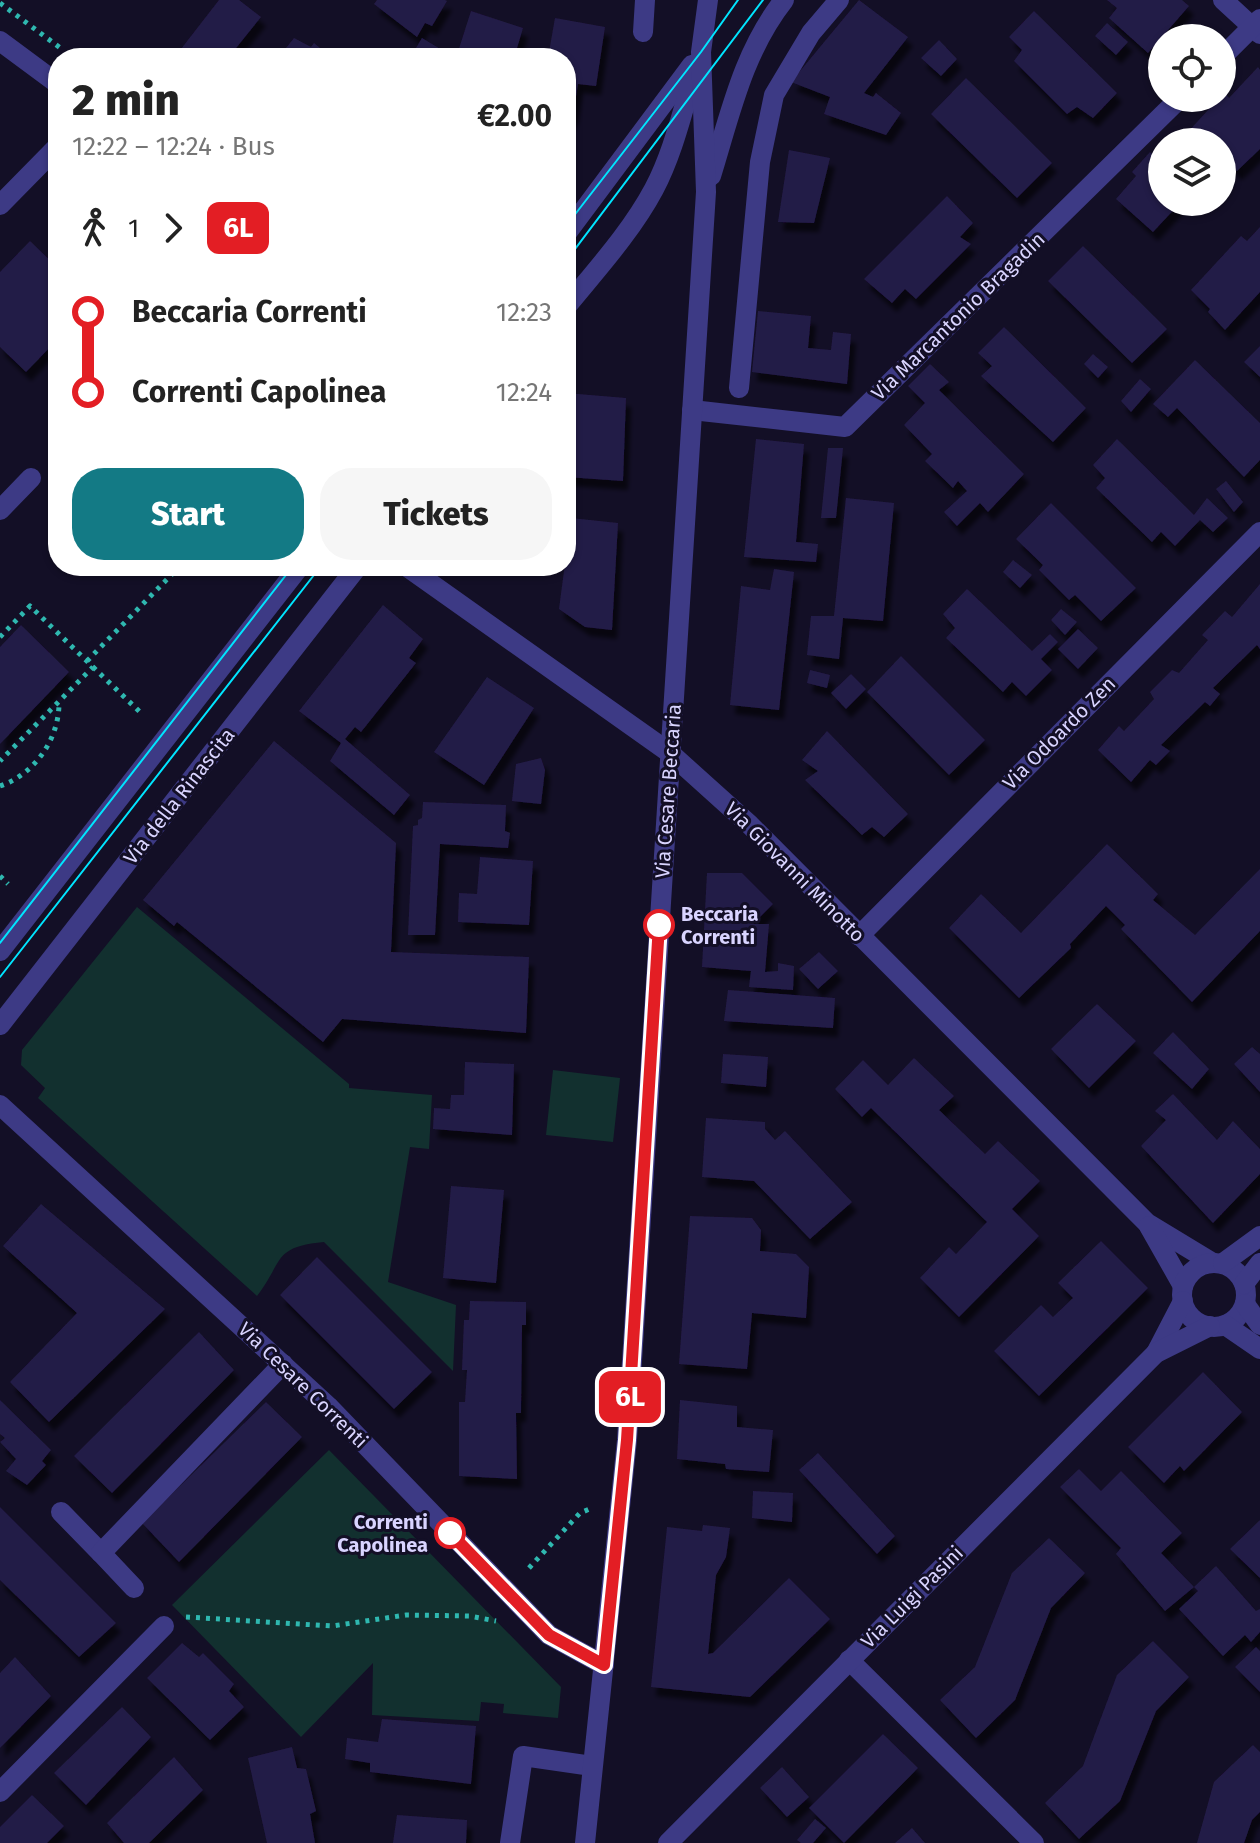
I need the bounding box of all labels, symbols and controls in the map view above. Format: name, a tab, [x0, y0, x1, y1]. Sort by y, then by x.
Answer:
map controls	[1148, 24, 1236, 216]
button: locate	[1148, 24, 1236, 112]
text: 2 min	[72, 74, 180, 127]
text: €2.00	[477, 98, 552, 134]
button: layers	[1148, 128, 1236, 216]
text: 12:22 – 12:24 · Bus	[72, 131, 275, 162]
icon: walk	[72, 206, 116, 250]
icon: forward	[151, 206, 195, 250]
text: 6L	[223, 211, 253, 244]
text: 1	[128, 213, 139, 244]
street label: Via Marcantonio Bragadin	[866, 227, 1050, 405]
text: Beccaria Correnti	[132, 294, 367, 330]
text: 12:23	[496, 297, 552, 328]
text: Correnti Capolinea	[132, 374, 387, 410]
text: 12:24	[496, 377, 552, 408]
button: Start	[72, 468, 304, 560]
button: Tickets	[320, 468, 552, 560]
street label: Via Odoardo Zen	[998, 672, 1120, 794]
street label: Via Cesare Beccaria	[650, 703, 686, 879]
street label: Via della Rinascita	[118, 723, 240, 869]
street label: Via Giovanni Minotto	[720, 797, 870, 947]
place label: Beccaria Correnti	[681, 902, 759, 949]
marker: Beccaria Correnti	[644, 910, 674, 940]
street label: Via Cesare Correnti	[233, 1317, 373, 1453]
line badge: 6L	[594, 1371, 666, 1423]
text: 6L	[615, 1380, 645, 1413]
place label: Correnti Capolinea	[337, 1510, 428, 1557]
marker: Correnti Capolinea	[435, 1518, 465, 1548]
street label: Via Luigi Pasini	[856, 1541, 968, 1653]

